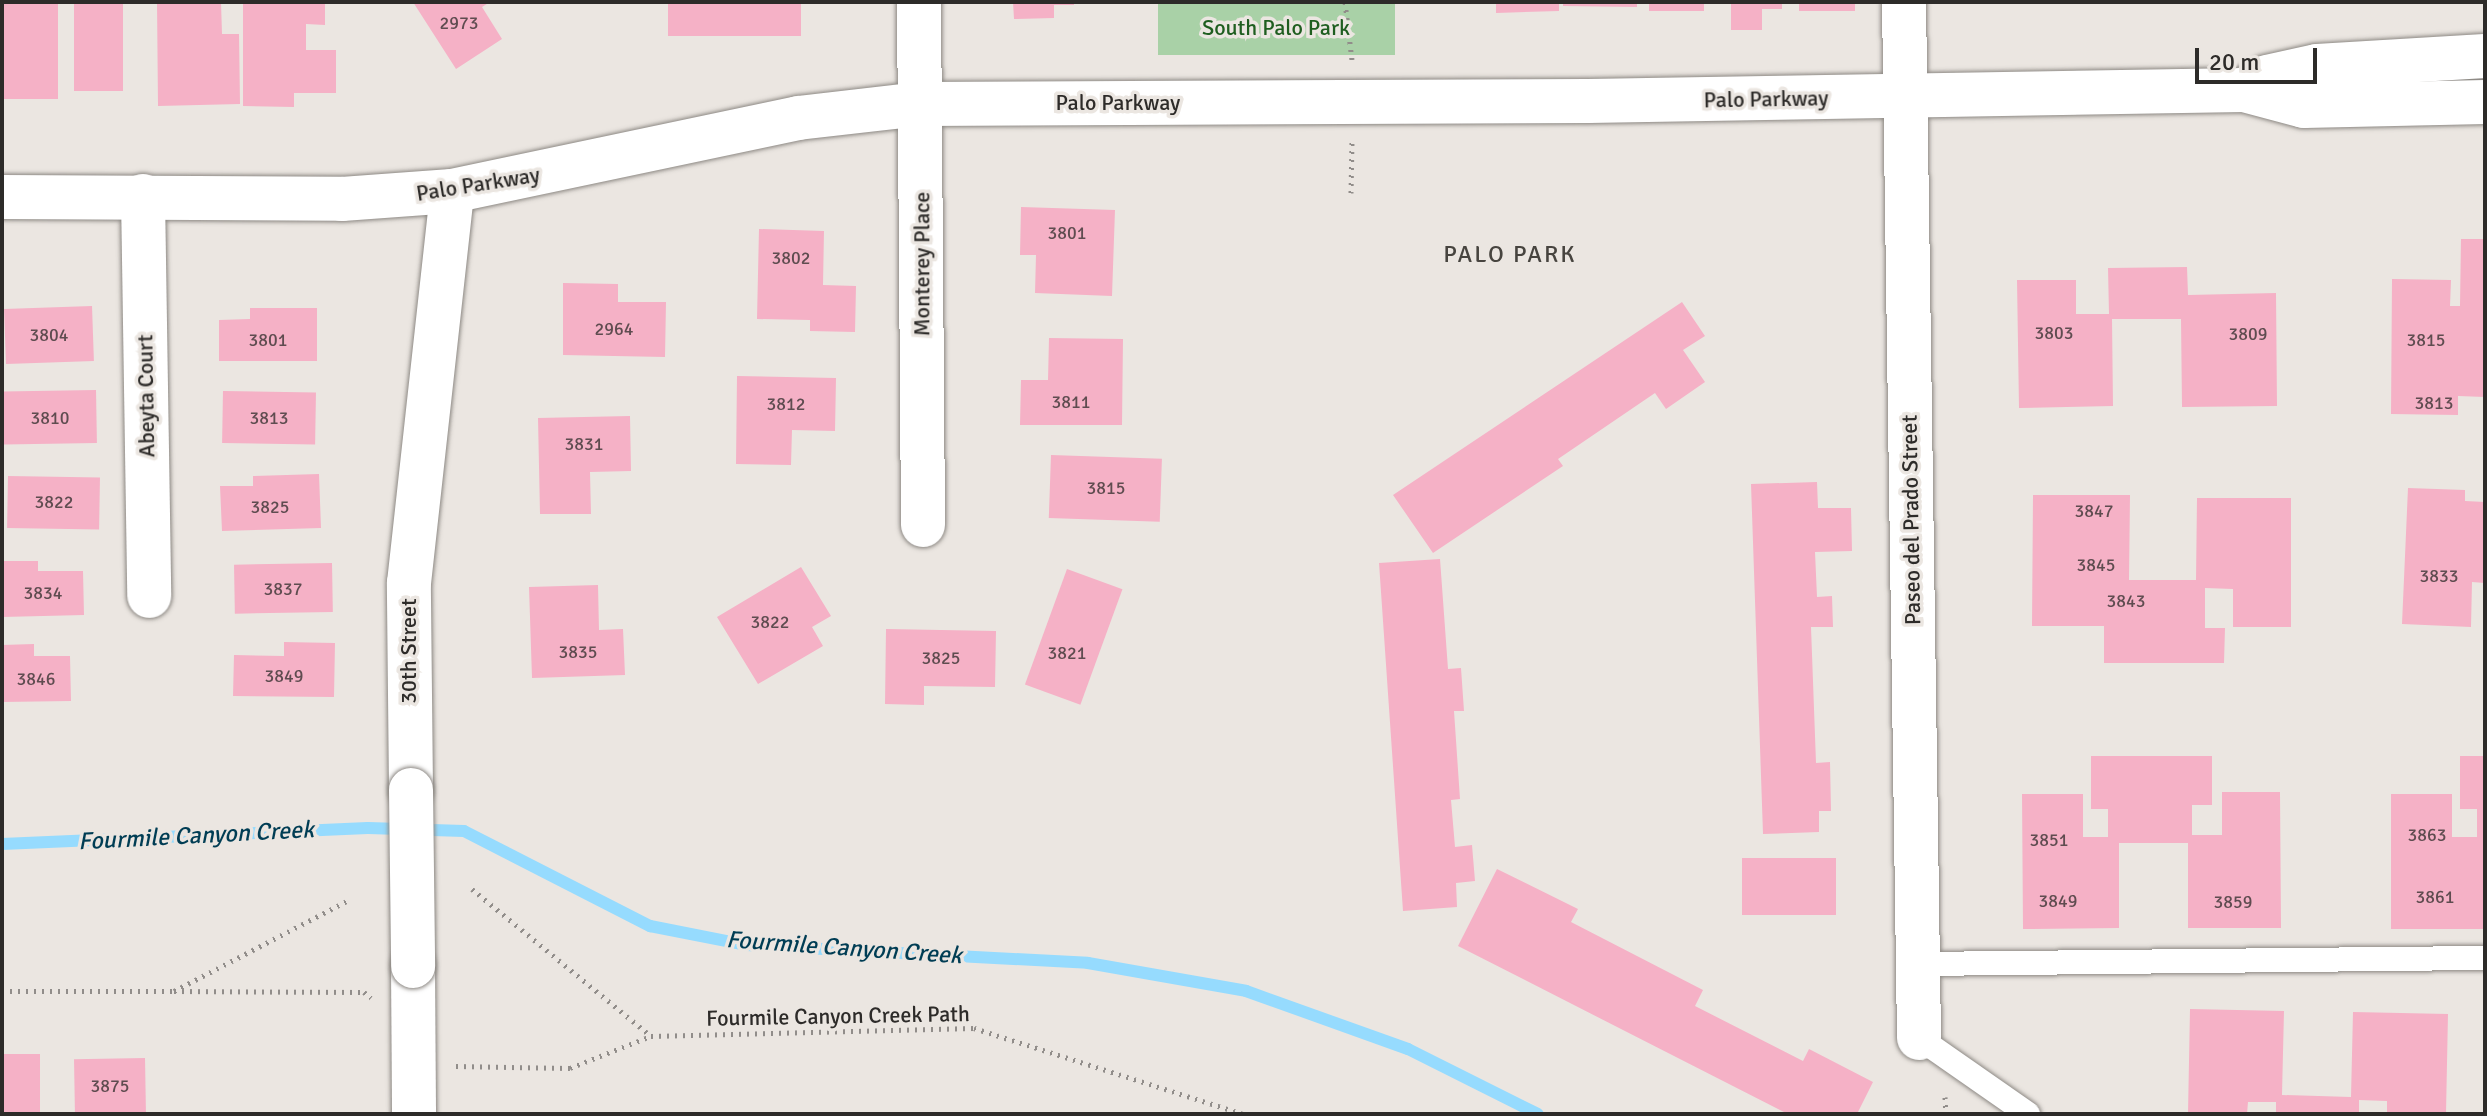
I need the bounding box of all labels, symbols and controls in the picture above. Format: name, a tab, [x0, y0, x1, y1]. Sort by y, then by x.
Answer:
house number: 2973	[440, 12, 478, 34]
park label: South Palo Park	[1202, 15, 1350, 41]
scale bar	[2199, 32, 2321, 82]
text: 20 m	[2209, 47, 2259, 77]
street label: Palo Parkway	[1703, 85, 1829, 113]
street label: Palo Parkway	[1056, 90, 1180, 116]
street label: Palo Parkway	[414, 161, 542, 207]
street label: Monterey Place	[909, 192, 935, 336]
house number: 3801	[1048, 222, 1086, 244]
district label: PALO PARK	[1443, 241, 1577, 269]
house number: 3802	[772, 247, 810, 269]
house number: 2964	[595, 318, 633, 340]
house number: 3803	[2035, 322, 2073, 344]
house number: 3809	[2229, 323, 2267, 345]
house number: 3804	[30, 324, 68, 346]
house number: 3801	[249, 329, 287, 351]
house number: 3815	[2407, 329, 2445, 351]
street label: Abeyta Court	[132, 334, 160, 458]
house number: 3811	[1052, 391, 1090, 413]
house number: 3813	[2415, 392, 2453, 414]
house number: 3812	[767, 393, 805, 415]
house number: 3810	[31, 407, 69, 429]
house number: 3813	[250, 407, 288, 429]
street label: Paseo del Prado Street	[1896, 415, 1926, 625]
house number: 3831	[565, 433, 603, 455]
house number: 3815	[1087, 477, 1125, 499]
house number: 3822	[35, 491, 73, 513]
house number: 3825	[251, 496, 289, 518]
house number: 3847	[2075, 500, 2113, 522]
house number: 3845	[2077, 554, 2115, 576]
house number: 3833	[2420, 565, 2458, 587]
house number: 3837	[264, 578, 302, 600]
house number: 3834	[24, 582, 62, 604]
house number: 3843	[2107, 590, 2145, 612]
street label: 30th Street	[396, 598, 422, 704]
house number: 3822	[751, 611, 789, 633]
house number: 3835	[559, 641, 597, 663]
house number: 3821	[1048, 642, 1086, 664]
house number: 3825	[922, 647, 960, 669]
house number: 3849	[265, 665, 303, 687]
house number: 3846	[17, 668, 55, 690]
water label: Fourmile Canyon Creek	[77, 815, 315, 857]
house number: 3863	[2408, 824, 2446, 846]
house number: 3851	[2030, 829, 2068, 851]
house number: 3861	[2416, 886, 2454, 908]
house number: 3849	[2039, 890, 2077, 912]
house number: 3859	[2214, 891, 2252, 913]
water label: Fourmile Canyon Creek	[725, 925, 963, 971]
street label: Fourmile Canyon Creek Path	[706, 1001, 970, 1031]
house number: 3875	[91, 1075, 129, 1097]

